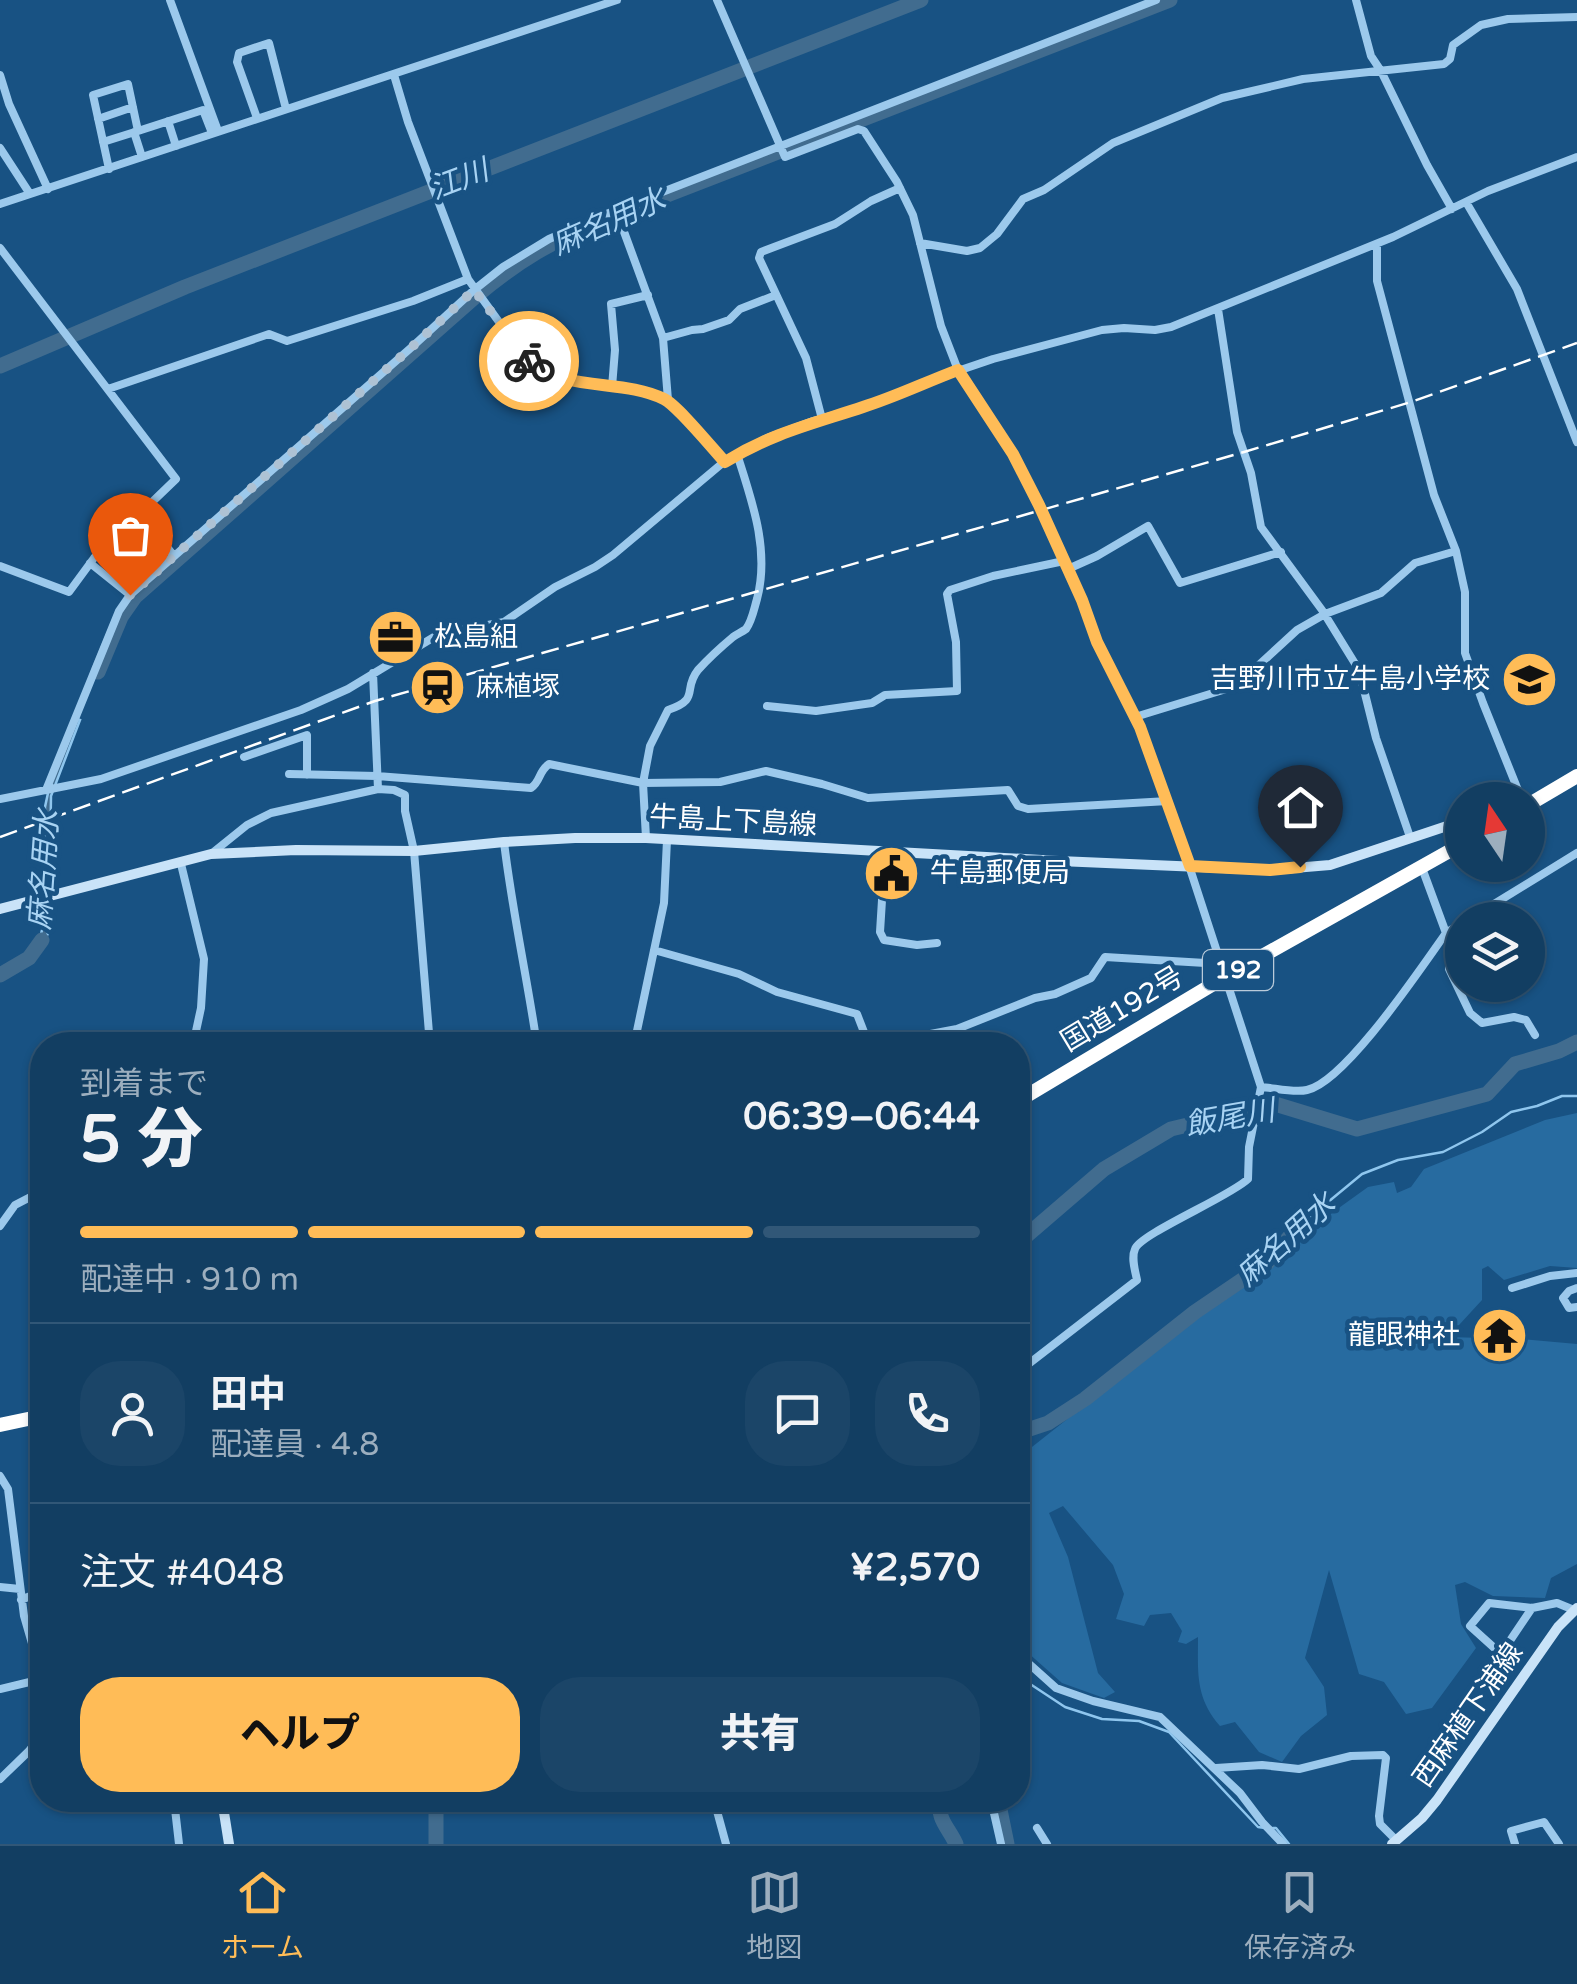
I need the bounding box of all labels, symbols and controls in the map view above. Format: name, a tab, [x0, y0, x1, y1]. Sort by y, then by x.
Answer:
water label: 江川	[424, 151, 496, 208]
water label: 麻名用水	[547, 179, 674, 263]
courier	[479, 311, 579, 411]
icon: bike	[502, 334, 557, 389]
pin	[88, 493, 173, 596]
icon: bag	[103, 508, 158, 563]
office icon: 松島組	[365, 607, 425, 667]
place label: 松島組	[434, 620, 518, 654]
school or university icon: 吉野川市立牛島小学校	[1499, 649, 1559, 709]
station icon: 麻植塚	[407, 657, 467, 717]
place label: 吉野川市立牛島小学校	[1210, 662, 1490, 696]
place label: 麻植塚	[476, 670, 560, 704]
pin	[1258, 765, 1343, 868]
icon: home	[1273, 780, 1328, 835]
north arrow	[1445, 782, 1545, 882]
map controls	[1445, 782, 1545, 1002]
street label: 牛島上下島線	[648, 800, 818, 842]
water label: 麻名用水	[21, 806, 67, 931]
public building icon: 牛島郵便局	[861, 843, 921, 903]
place label: 牛島郵便局	[930, 856, 1070, 890]
button: layers	[1445, 902, 1545, 1002]
road number: 192	[1203, 950, 1273, 990]
street label: 国道192号	[1055, 959, 1189, 1059]
text: 到着まで	[80, 1065, 208, 1103]
water label: 飯尾川	[1182, 1091, 1280, 1144]
text: 06:39–06:44	[743, 1094, 980, 1140]
text: 5 分	[80, 1101, 203, 1180]
water label: 麻名用水	[1229, 1184, 1345, 1294]
text: 配達中 · 910 m	[80, 1261, 299, 1299]
temple icon: 龍眼神社	[1469, 1305, 1529, 1365]
place label: 龍眼神社	[1348, 1318, 1460, 1352]
button: person	[80, 1361, 185, 1466]
button: chat	[745, 1361, 850, 1466]
button: phone	[875, 1361, 980, 1466]
text: 田中	[210, 1372, 286, 1418]
text: 配達員 · 4.8	[210, 1426, 379, 1464]
text: ¥2,570	[850, 1545, 980, 1591]
text: 注文 #4048	[80, 1550, 285, 1596]
street label: 西麻植下浦線	[1406, 1636, 1530, 1794]
button: ヘルプ	[80, 1677, 520, 1792]
button: 共有	[540, 1677, 980, 1792]
tab: ホーム	[221, 1865, 304, 1965]
tab: 地図	[746, 1865, 802, 1965]
tab: 保存済み	[1244, 1865, 1356, 1965]

